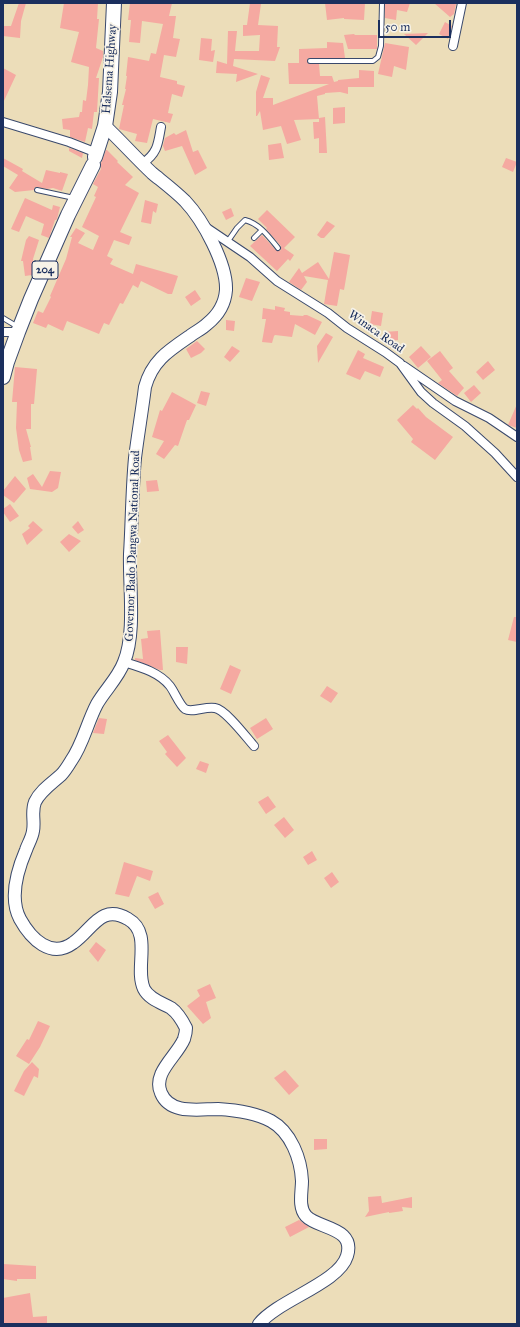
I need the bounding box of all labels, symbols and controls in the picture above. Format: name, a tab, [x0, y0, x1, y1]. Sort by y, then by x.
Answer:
scale bar	[380, 12, 453, 38]
text: 50 m	[385, 20, 410, 34]
street label: Halsema Highway	[100, 24, 120, 114]
road number: 204	[32, 261, 58, 279]
street label: Winaca Road	[345, 308, 407, 356]
street label: Governor Bado Dangwa National Road	[122, 450, 144, 642]

